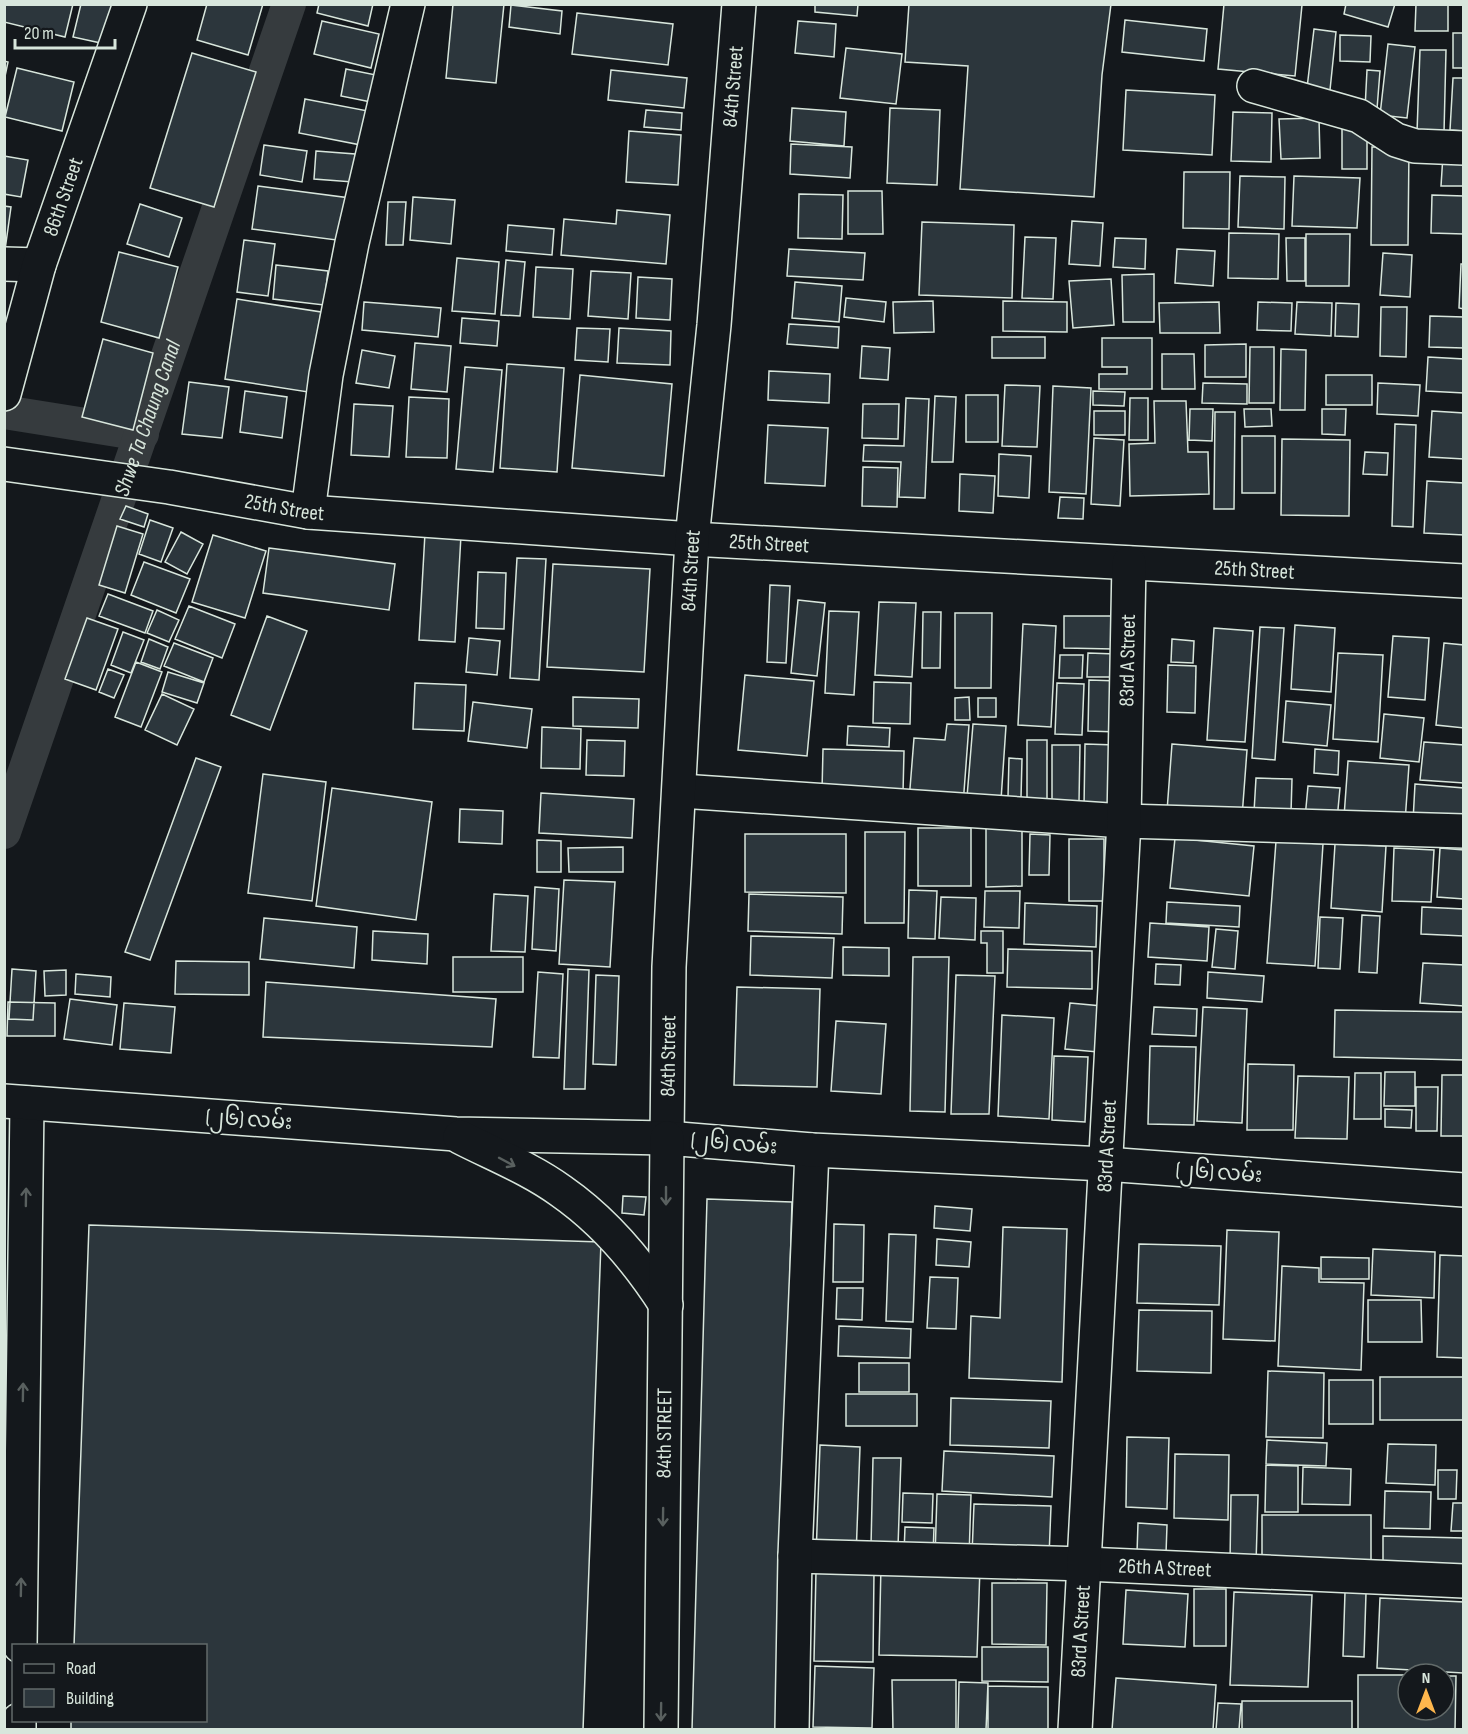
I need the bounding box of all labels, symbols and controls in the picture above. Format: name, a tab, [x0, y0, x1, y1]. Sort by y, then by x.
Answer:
scale bar	[15, 12, 116, 50]
text: 20 m	[24, 23, 54, 44]
street label: 84th Street	[717, 45, 749, 128]
street label: 86th Street	[38, 154, 89, 239]
water label: Shwe Ta Chaung Canal	[109, 336, 188, 500]
street label: 25th Street	[243, 489, 325, 526]
street label: 84th Street	[676, 529, 706, 612]
street label: 25th Street	[728, 529, 810, 558]
street label: 25th Street	[1214, 555, 1295, 585]
street label: 83rd A Street	[1114, 614, 1141, 707]
street label: 84th Street	[655, 1015, 681, 1097]
street label: 83rd A Street	[1092, 1099, 1122, 1193]
street label: (၂၆) လမ်း	[204, 1100, 293, 1139]
street label: (၂၆) လမ်း	[689, 1123, 779, 1164]
street label: (၂၆) လမ်း	[1174, 1153, 1263, 1192]
one-way arrow	[498, 1156, 515, 1168]
one-way arrow	[661, 1186, 672, 1206]
one-way arrow	[20, 1188, 32, 1208]
one-way arrow	[17, 1383, 29, 1403]
street label: 84th STREET	[652, 1387, 677, 1478]
one-way arrow	[658, 1507, 669, 1527]
street label: 26th A Street	[1118, 1554, 1212, 1583]
one-way arrow	[15, 1578, 27, 1598]
street label: 83rd A Street	[1066, 1584, 1096, 1678]
legend	[12, 1644, 207, 1722]
text: Road	[66, 1658, 96, 1679]
north arrow	[1396, 1662, 1456, 1722]
text: N	[1422, 1669, 1430, 1688]
text: Building	[66, 1688, 114, 1709]
one-way arrow	[655, 1702, 667, 1722]

